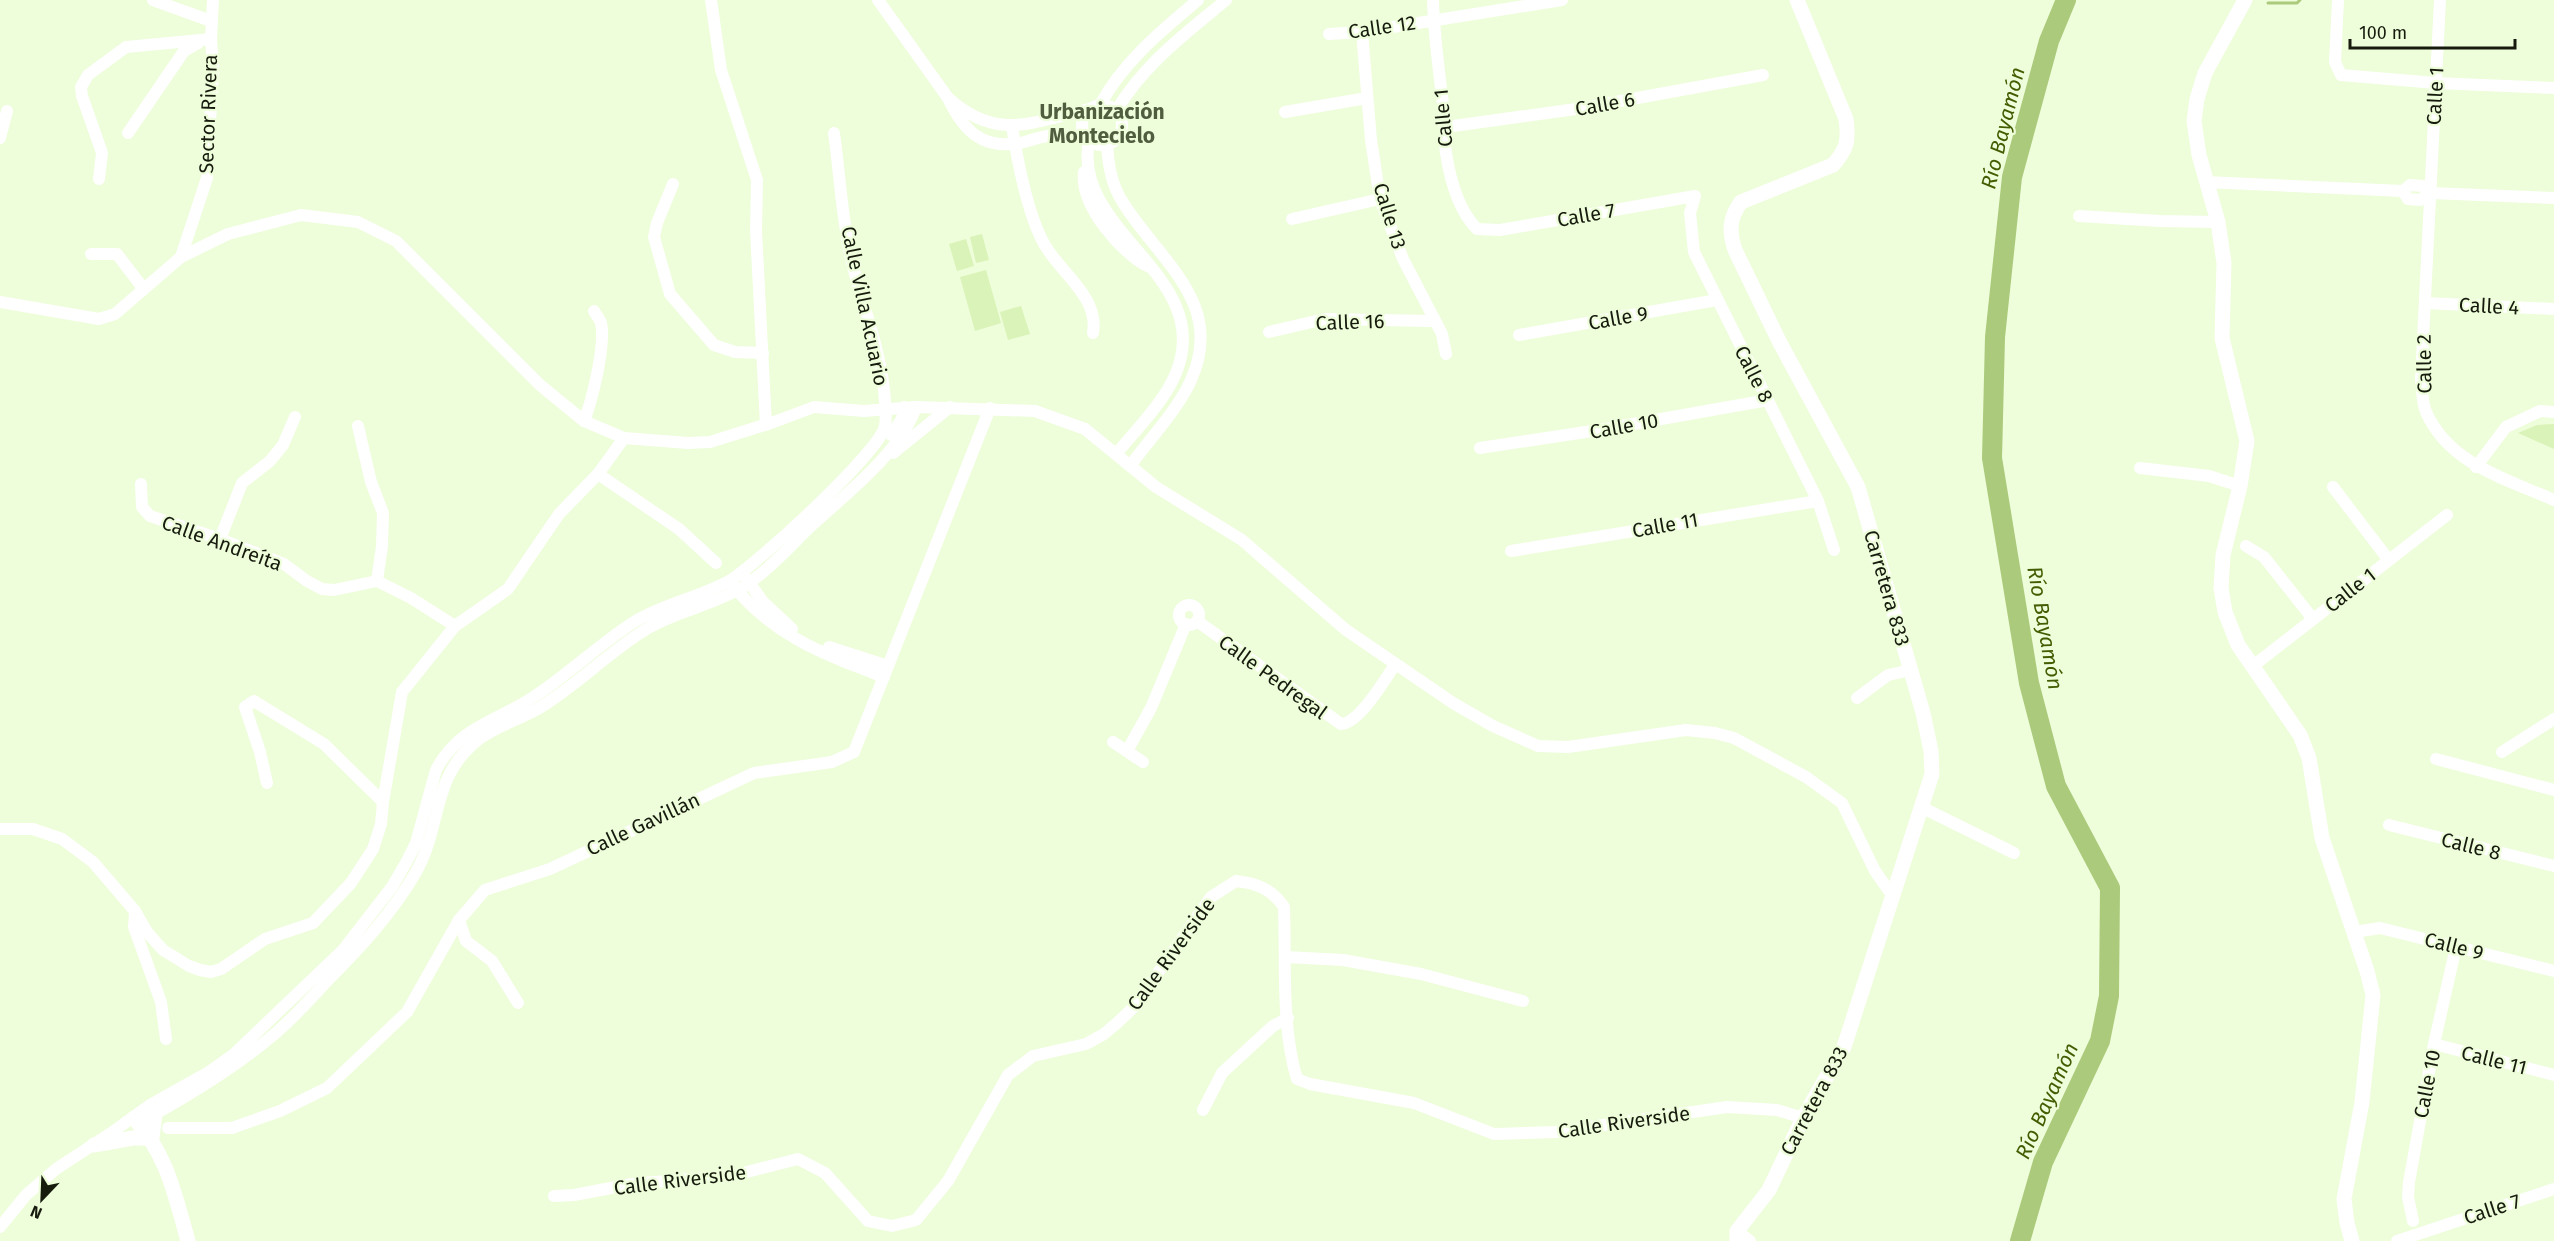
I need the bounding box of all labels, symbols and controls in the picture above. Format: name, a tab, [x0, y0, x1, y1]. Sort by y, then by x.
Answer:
street label: Calle 12	[1347, 10, 1417, 44]
scale bar	[2350, 12, 2515, 50]
text: 100 m	[2359, 22, 2407, 44]
street label: Sector Rivera	[194, 54, 222, 174]
water label: Río Bayamón	[1975, 64, 2031, 192]
street label: Calle 1	[2421, 66, 2449, 126]
street label: Calle 6	[1573, 87, 1637, 121]
street label: Calle 1	[1429, 88, 1457, 148]
district label: Urbanización Montecielo	[1039, 99, 1165, 149]
street label: Calle 13	[1369, 180, 1411, 252]
street label: Calle 7	[1555, 198, 1617, 232]
street label: Calle Villa Acuario	[836, 224, 894, 388]
street label: Calle 4	[2458, 292, 2520, 320]
street label: Calle 9	[1586, 301, 1650, 335]
street label: Calle 16	[1315, 309, 1385, 335]
street label: Calle 2	[2411, 334, 2437, 394]
street label: Calle 8	[1730, 342, 1778, 406]
street label: Calle 10	[1588, 408, 1660, 444]
street label: Calle 11	[1630, 507, 1700, 543]
street label: Calle Andreíta	[159, 510, 285, 576]
street label: Carretera 833	[1859, 527, 1915, 649]
street label: Calle 1	[2320, 563, 2380, 617]
water label: Río Bayamón	[2021, 564, 2069, 692]
street label: Calle Pedregal	[1214, 630, 1332, 724]
street label: Calle Gavillán	[582, 787, 704, 861]
street label: Calle 8	[2439, 827, 2503, 865]
street label: Calle Riverside	[1122, 893, 1220, 1015]
street label: Calle 9	[2422, 927, 2486, 965]
water label: Río Bayamón	[2010, 1039, 2084, 1163]
street label: Calle 11	[2459, 1040, 2529, 1080]
street label: Carretera 833	[1775, 1043, 1853, 1159]
street label: Calle 10	[2409, 1048, 2445, 1120]
street label: Calle Riverside	[1556, 1101, 1692, 1143]
street label: Calle Riverside	[612, 1160, 748, 1200]
north arrow	[12, 1169, 72, 1229]
street label: Calle 7	[2461, 1189, 2524, 1229]
text: N	[28, 1202, 45, 1223]

